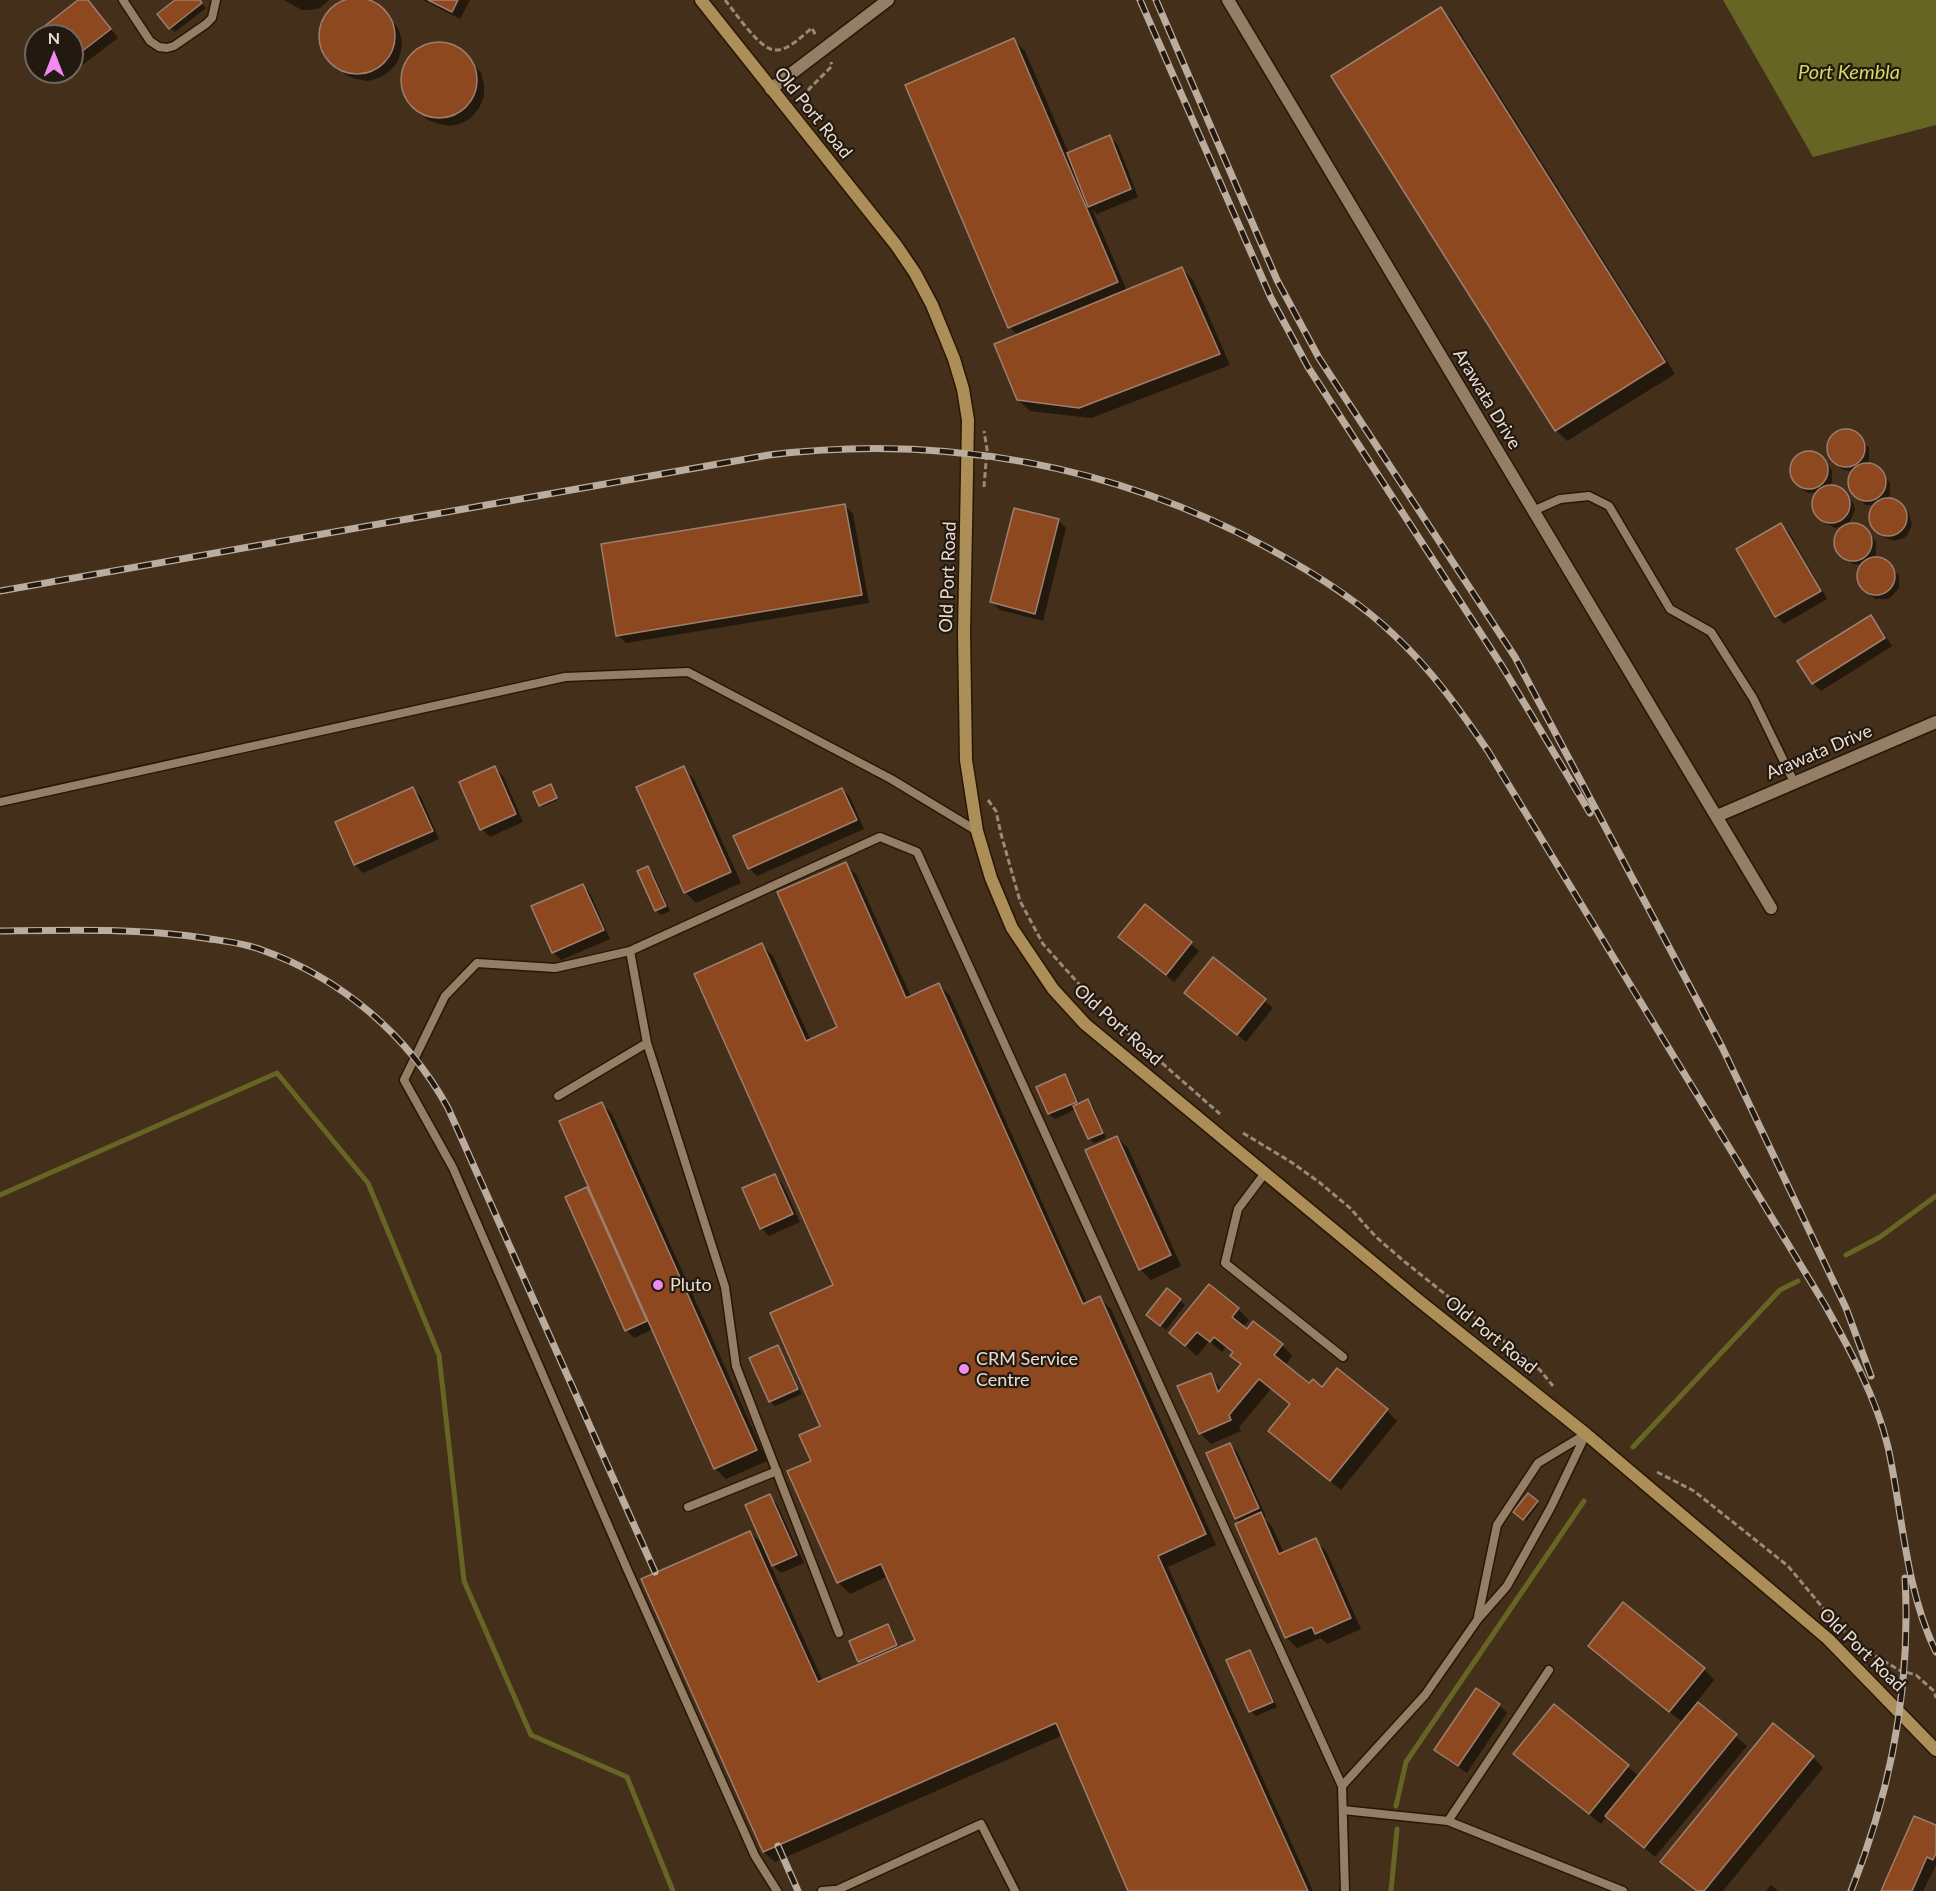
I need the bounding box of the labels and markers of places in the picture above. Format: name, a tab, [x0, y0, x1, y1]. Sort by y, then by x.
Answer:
place label: Pluto	[670, 1274, 712, 1296]
marker: Pluto	[651, 1278, 665, 1292]
place label: CRM Service Centre	[976, 1348, 1078, 1390]
marker: CRM Service Centre	[957, 1362, 971, 1376]

